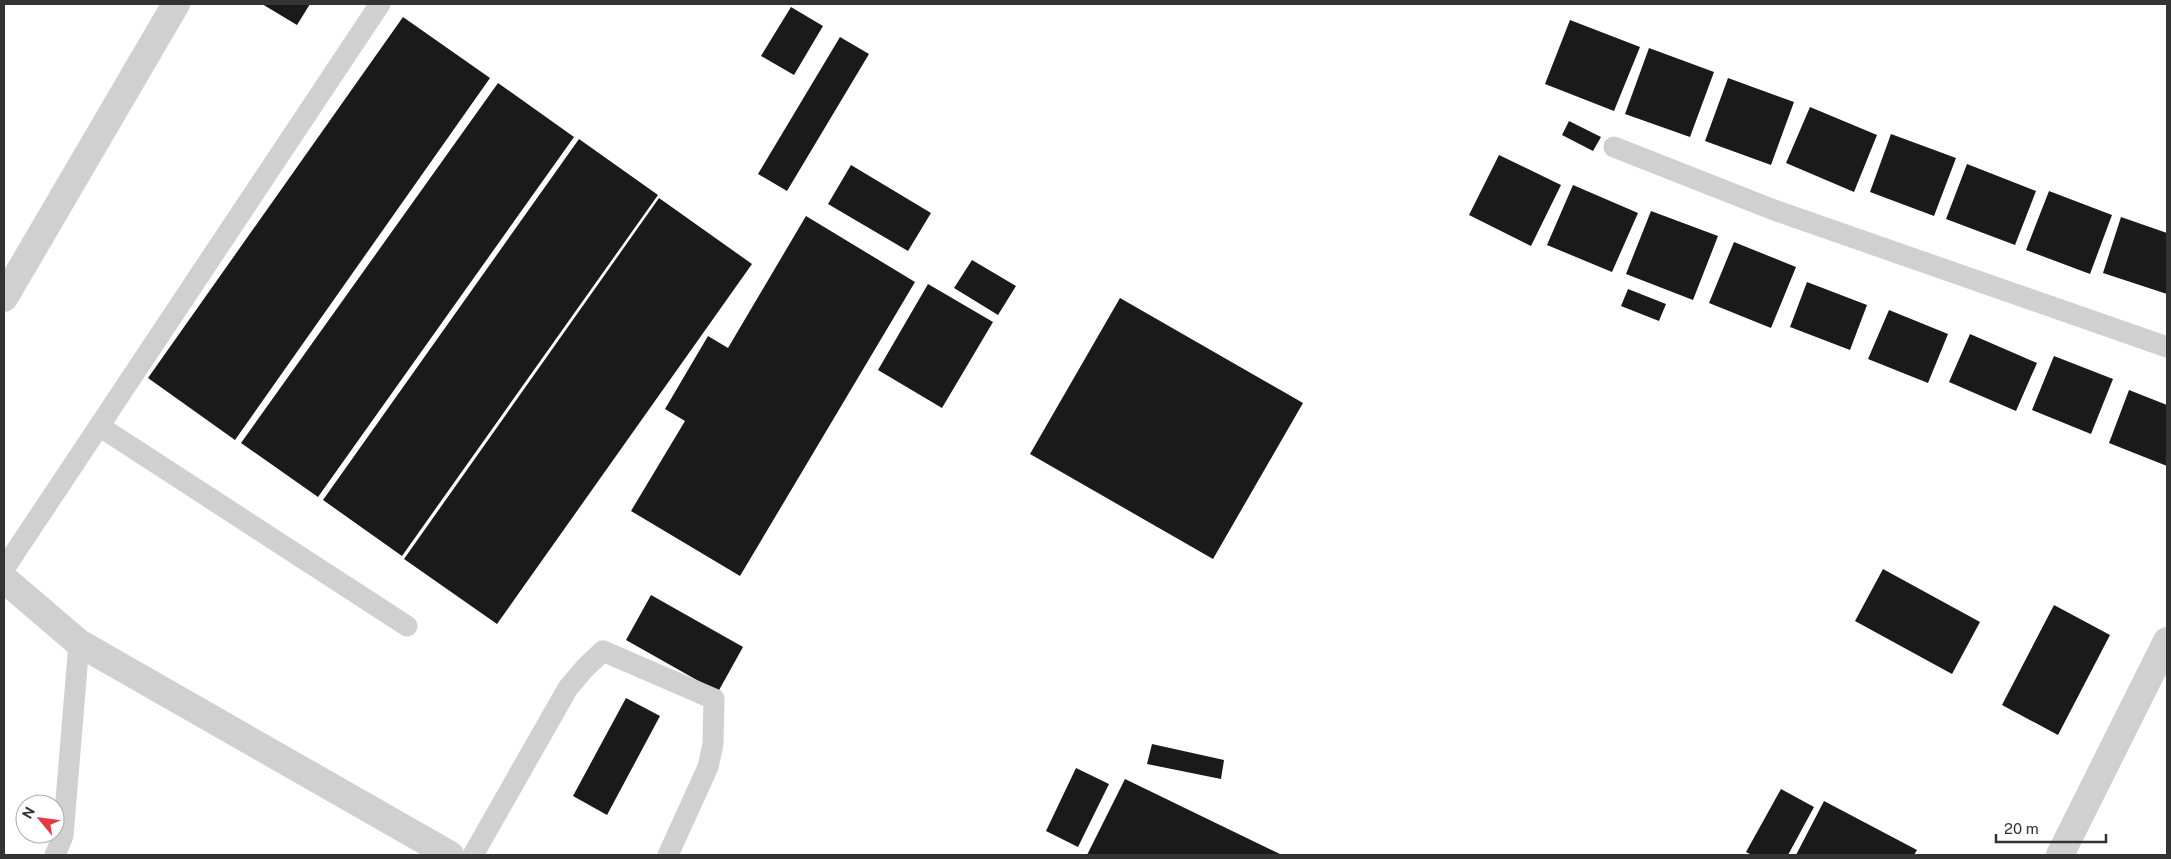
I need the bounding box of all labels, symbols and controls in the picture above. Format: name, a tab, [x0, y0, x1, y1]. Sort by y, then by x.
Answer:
north arrow	[15, 794, 65, 844]
text: N	[19, 804, 38, 821]
scale bar	[1996, 812, 2106, 844]
text: 20 m	[2004, 820, 2039, 837]

